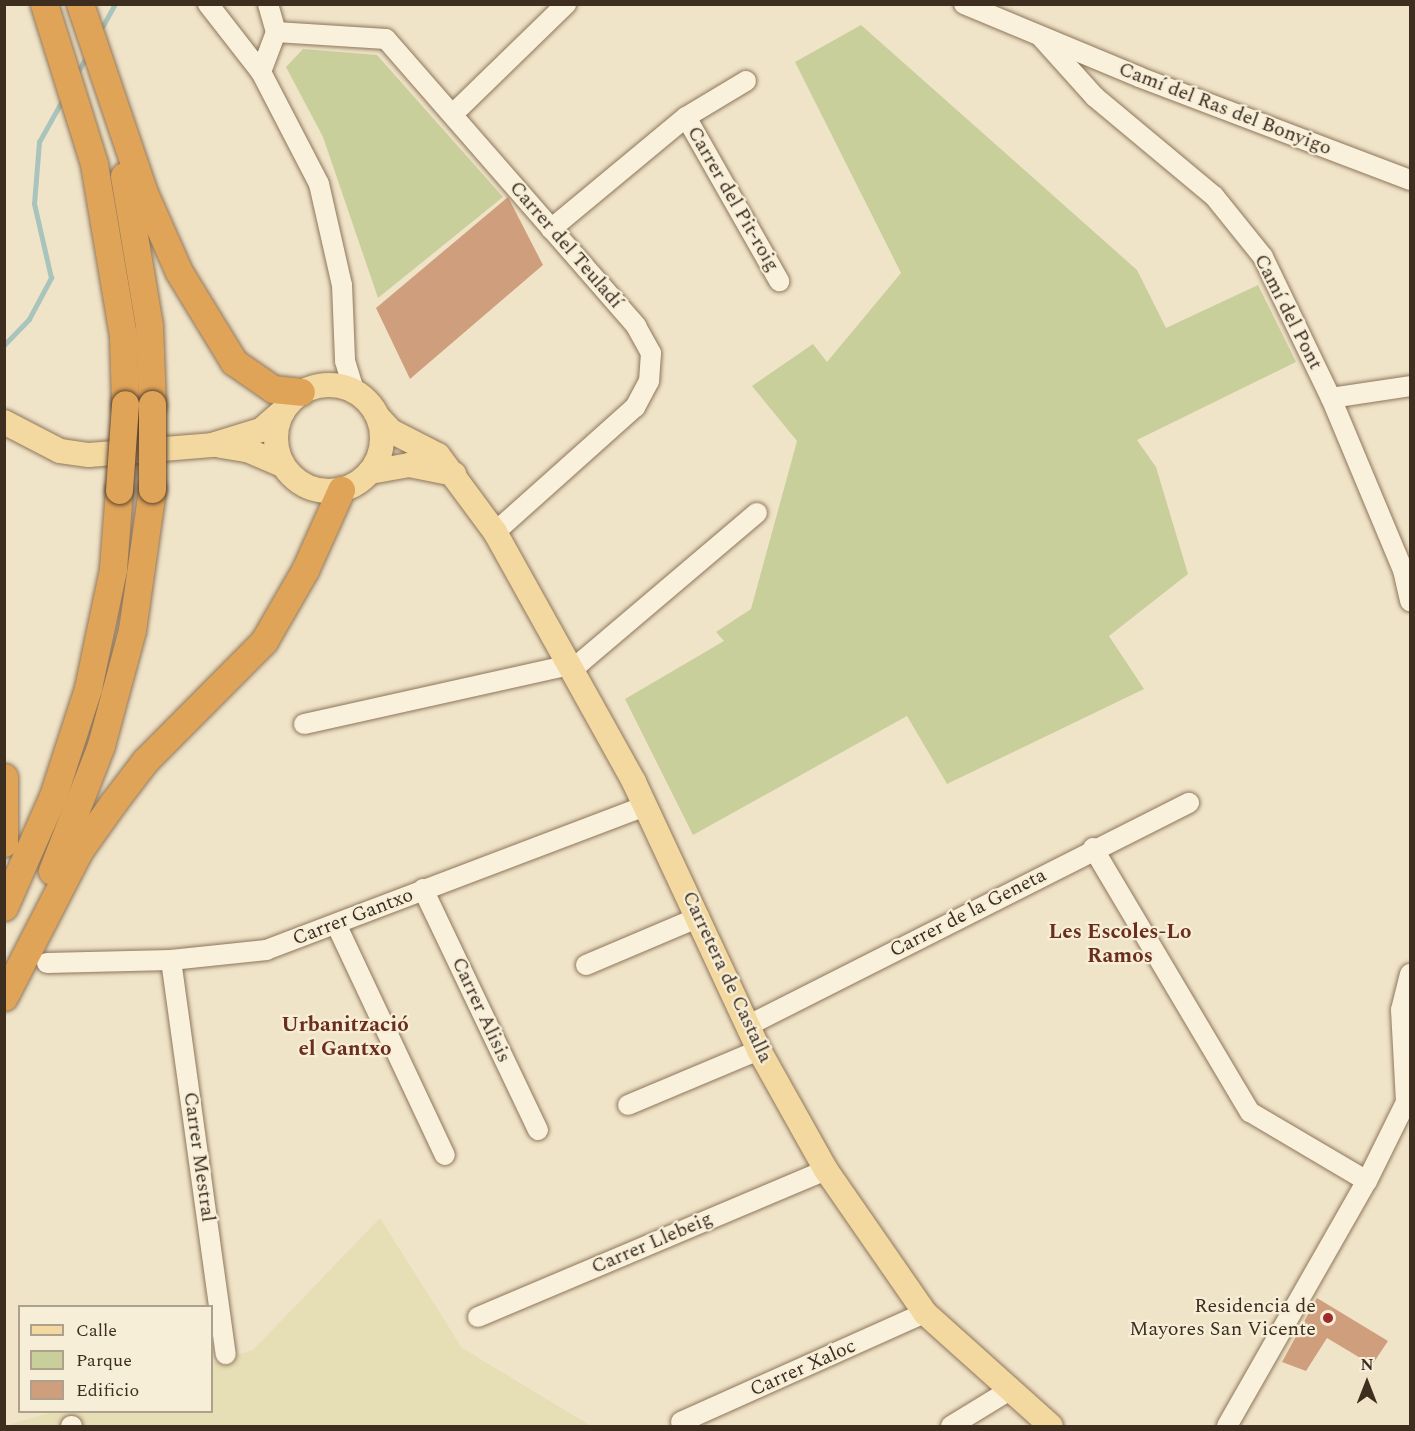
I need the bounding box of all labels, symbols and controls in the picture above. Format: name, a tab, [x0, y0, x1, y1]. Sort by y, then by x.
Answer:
street label: Camí del Ras del Bonyigo	[1115, 57, 1335, 161]
street label: Carrer del Pit-roig	[682, 122, 784, 276]
street label: Carrer del Teuladí	[504, 176, 628, 314]
street label: Camí del Pont	[1249, 250, 1327, 374]
street label: Carrer de la Geneta	[886, 863, 1050, 963]
street label: Carrer Gantxo	[289, 883, 417, 951]
street label: Carretera de Castalla	[677, 887, 777, 1067]
district label: Les Escoles-Lo Ramos	[1049, 919, 1191, 969]
street label: Carrer Alisis	[446, 954, 516, 1066]
district label: Urbanització el Gantxo	[281, 1012, 409, 1062]
street label: Carrer Mestral	[178, 1090, 220, 1224]
street label: Carrer Llebeig	[588, 1207, 716, 1279]
place label: Residencia de Mayores San Vicente	[1129, 1294, 1316, 1341]
legend	[18, 1305, 213, 1413]
marker: Residencia de Mayores San Vicente	[1321, 1311, 1335, 1325]
text: Calle	[76, 1317, 117, 1344]
street label: Carrer Xaloc	[746, 1334, 860, 1402]
text: Parque	[76, 1347, 132, 1374]
north arrow	[1337, 1353, 1397, 1413]
text: N	[1360, 1353, 1374, 1377]
text: Edificio	[76, 1377, 139, 1404]

